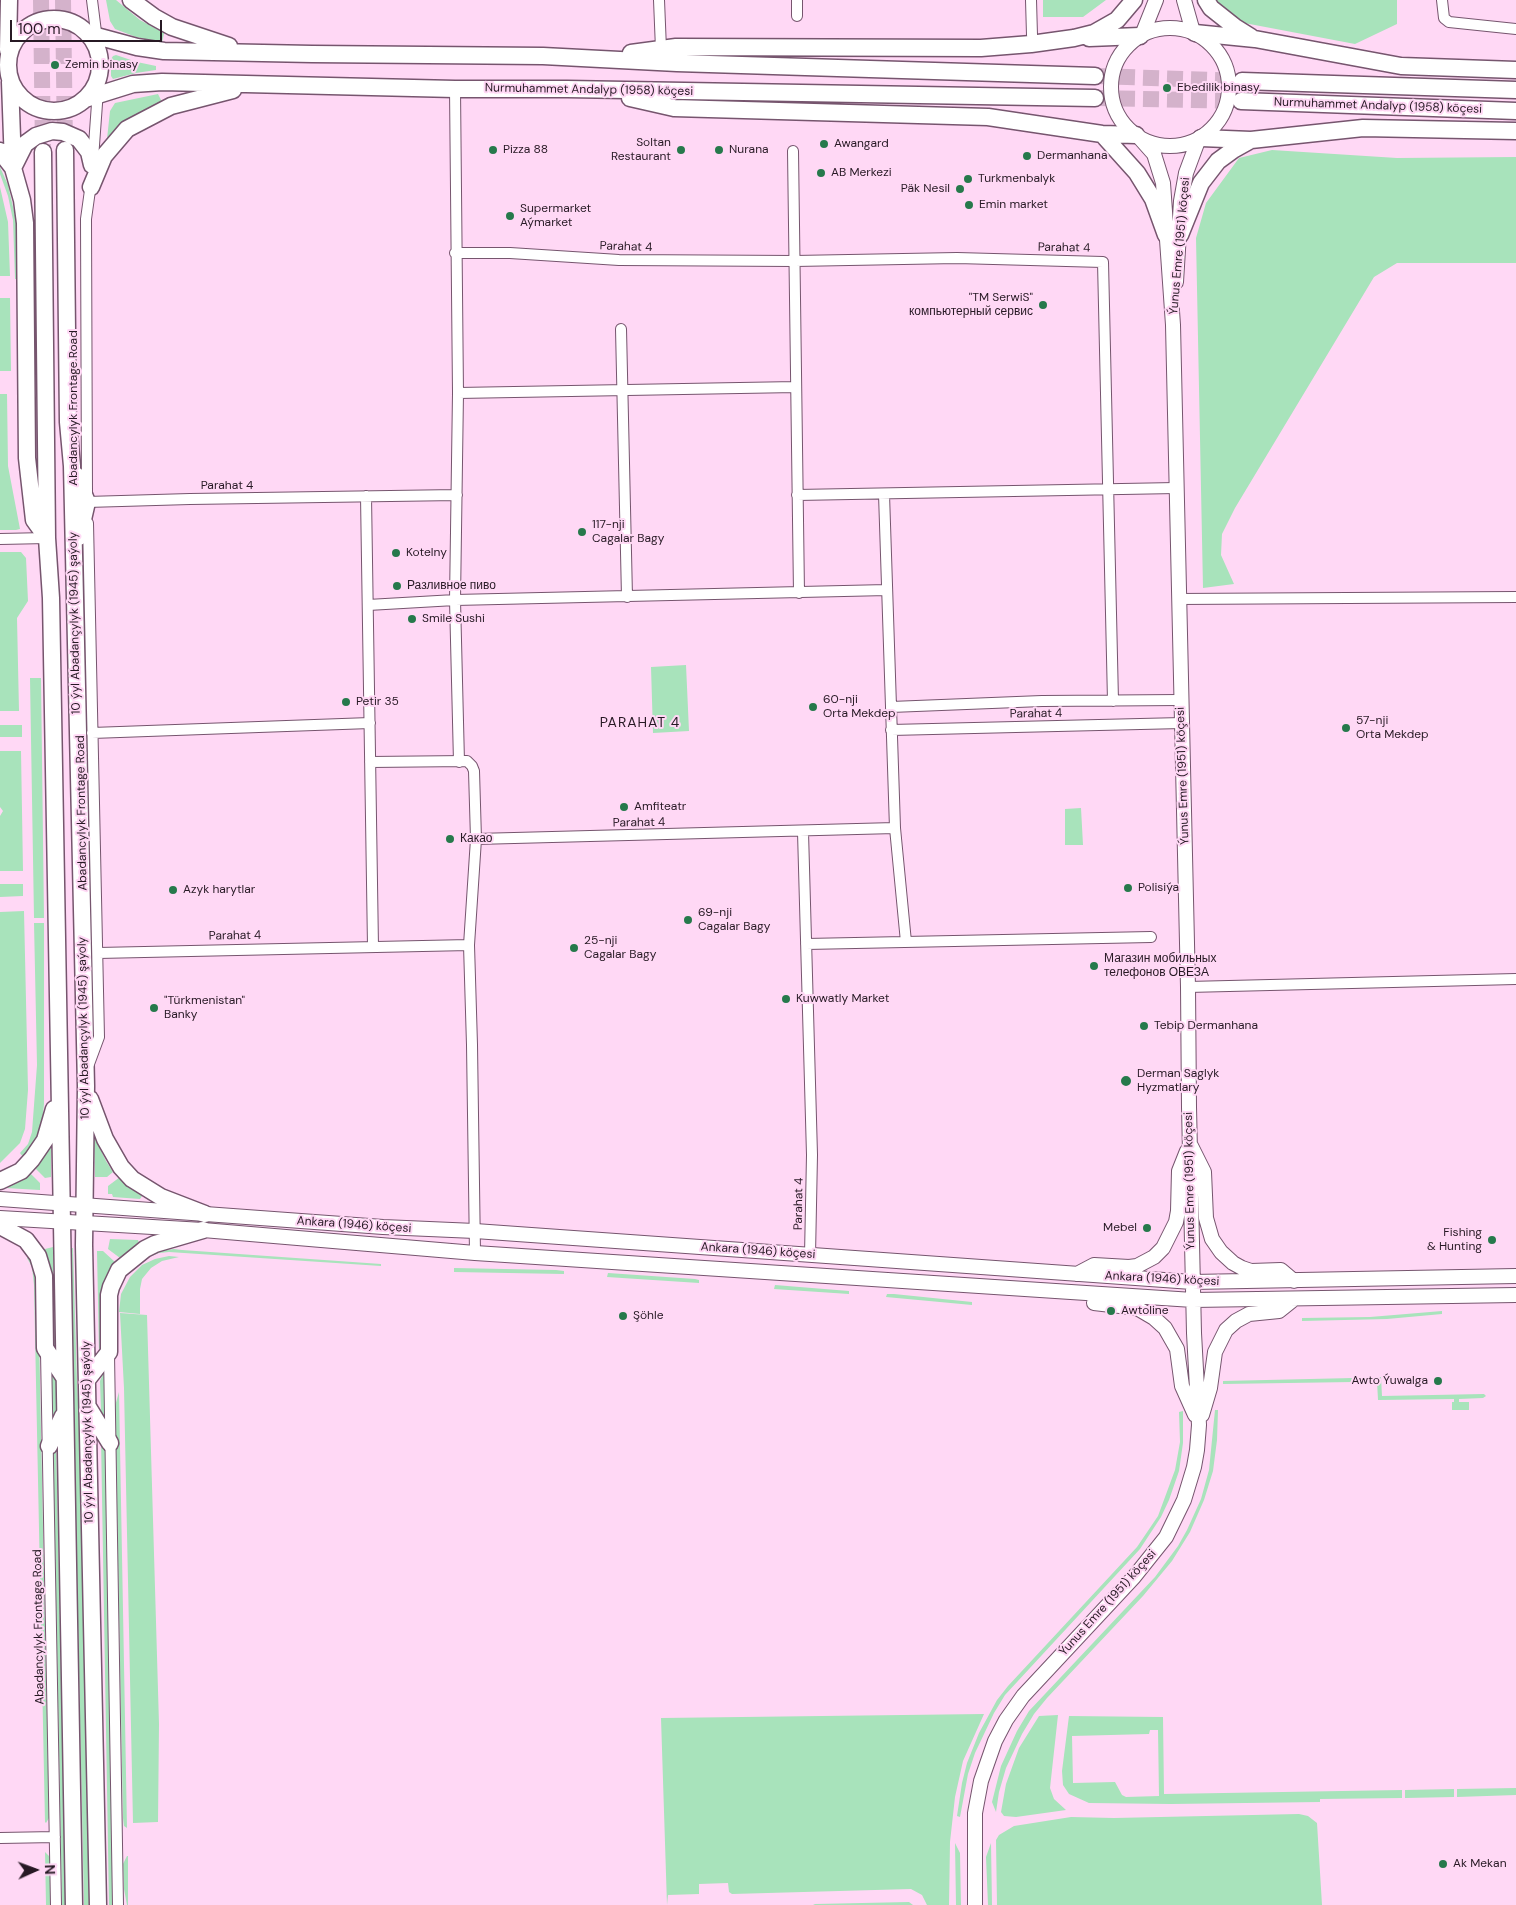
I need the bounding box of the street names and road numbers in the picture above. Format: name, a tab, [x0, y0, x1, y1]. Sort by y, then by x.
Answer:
street label: Nurmuhammet Andalyp (1958) köçesi	[485, 81, 693, 99]
street label: Nurmuhammet Andalyp (1958) köçesi	[1274, 95, 1482, 117]
street label: Ýunus Emre (1951) köçesi	[1167, 177, 1193, 315]
street label: Parahat 4	[599, 239, 653, 255]
street label: Parahat 4	[1038, 240, 1090, 256]
street label: Abadancylyk Frontage Road	[67, 330, 81, 486]
street label: Parahat 4	[201, 479, 253, 493]
street label: 10 ýyl Abadançylyk (1945) şaýoly	[66, 532, 84, 714]
street label: Parahat 4	[1010, 706, 1062, 722]
street label: Ýunus Emre (1951) köçesi	[1173, 707, 1193, 845]
street label: Abadancylyk Frontage Road	[73, 735, 91, 891]
street label: Parahat 4	[613, 815, 665, 831]
street label: Parahat 4	[209, 928, 261, 944]
street label: 10 ýyl Abadançylyk (1945) şaýoly	[75, 937, 93, 1119]
street label: Ýunus Emre (1951) köçesi	[1182, 1112, 1198, 1250]
street label: Parahat 4	[791, 1178, 807, 1230]
street label: Ankara (1946) köçesi	[296, 1214, 412, 1236]
street label: Ankara (1946) köçesi	[700, 1240, 816, 1262]
street label: Ankara (1946) köçesi	[1104, 1269, 1220, 1289]
street label: 10 ýyl Abadançylyk (1945) şaýoly	[79, 1341, 97, 1523]
street label: Ýunus Emre (1951) köçesi	[1056, 1547, 1160, 1659]
street label: Abadancylyk Frontage Road	[30, 1549, 48, 1705]

